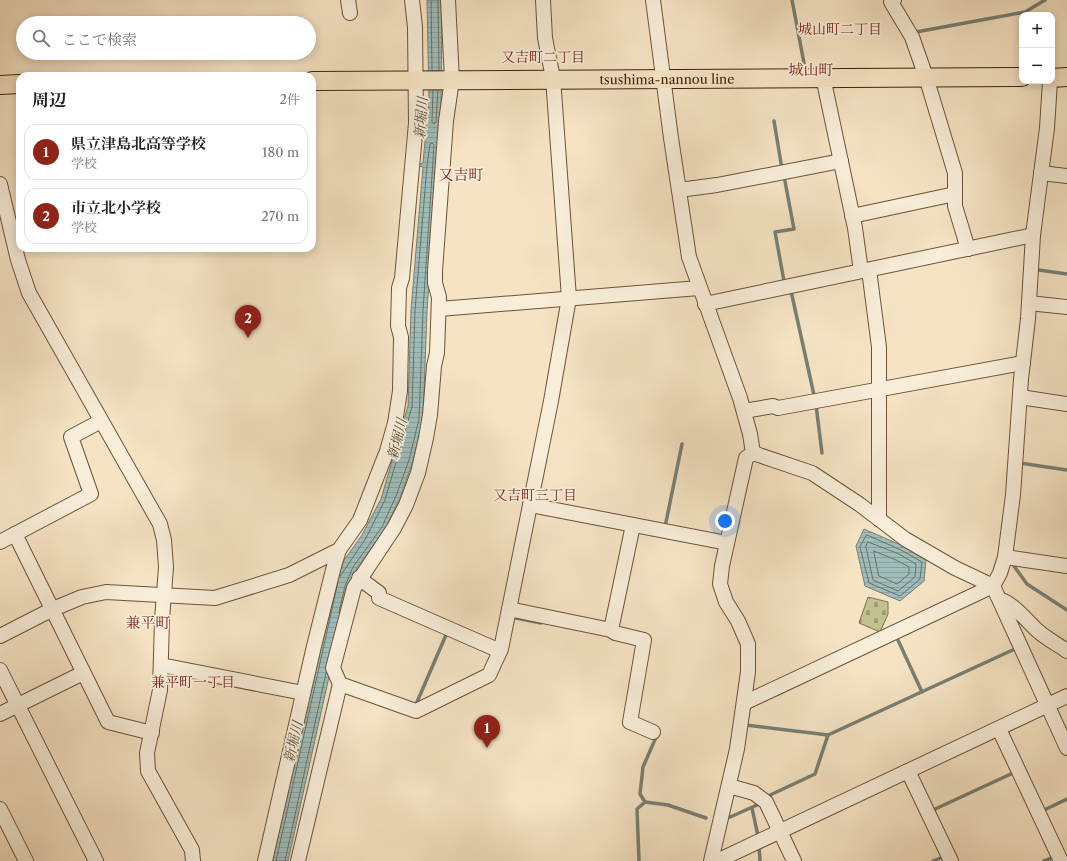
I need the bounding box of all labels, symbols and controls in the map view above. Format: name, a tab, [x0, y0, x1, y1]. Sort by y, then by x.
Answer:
map controls	[1019, 12, 1055, 84]
button: +	[1019, 12, 1055, 48]
search box	[16, 16, 316, 60]
district label: 城山町二丁目	[798, 20, 882, 38]
icon: search	[30, 27, 52, 49]
text: ここで検索	[62, 30, 137, 49]
district label: 又吉町二丁目	[501, 48, 585, 66]
button: −	[1019, 48, 1055, 84]
district label: 城山町	[788, 60, 834, 79]
street label: tsushima-nannou line	[599, 71, 735, 87]
text: 周辺	[32, 90, 66, 110]
text: 2件	[280, 91, 300, 107]
water label: 新堀川	[410, 94, 432, 140]
text: 県立津島北高等学校	[71, 134, 206, 153]
text: 1	[43, 144, 49, 160]
text: 180 m	[262, 144, 299, 160]
text: 学校	[71, 155, 97, 171]
district label: 又吉町	[438, 165, 484, 184]
text: 市立北小学校	[71, 198, 161, 217]
text: 2	[42, 208, 50, 224]
text: 270 m	[261, 208, 299, 224]
text: 学校	[71, 219, 97, 235]
pin: 2	[235, 305, 261, 338]
water label: 新堀川	[383, 415, 411, 462]
district label: 又吉町三丁目	[493, 486, 577, 504]
your location	[715, 511, 735, 531]
district label: 兼平町	[125, 613, 171, 632]
district label: 兼平町一丁目	[151, 673, 235, 691]
pin: 1	[474, 715, 500, 748]
water label: 新堀川	[280, 718, 307, 764]

